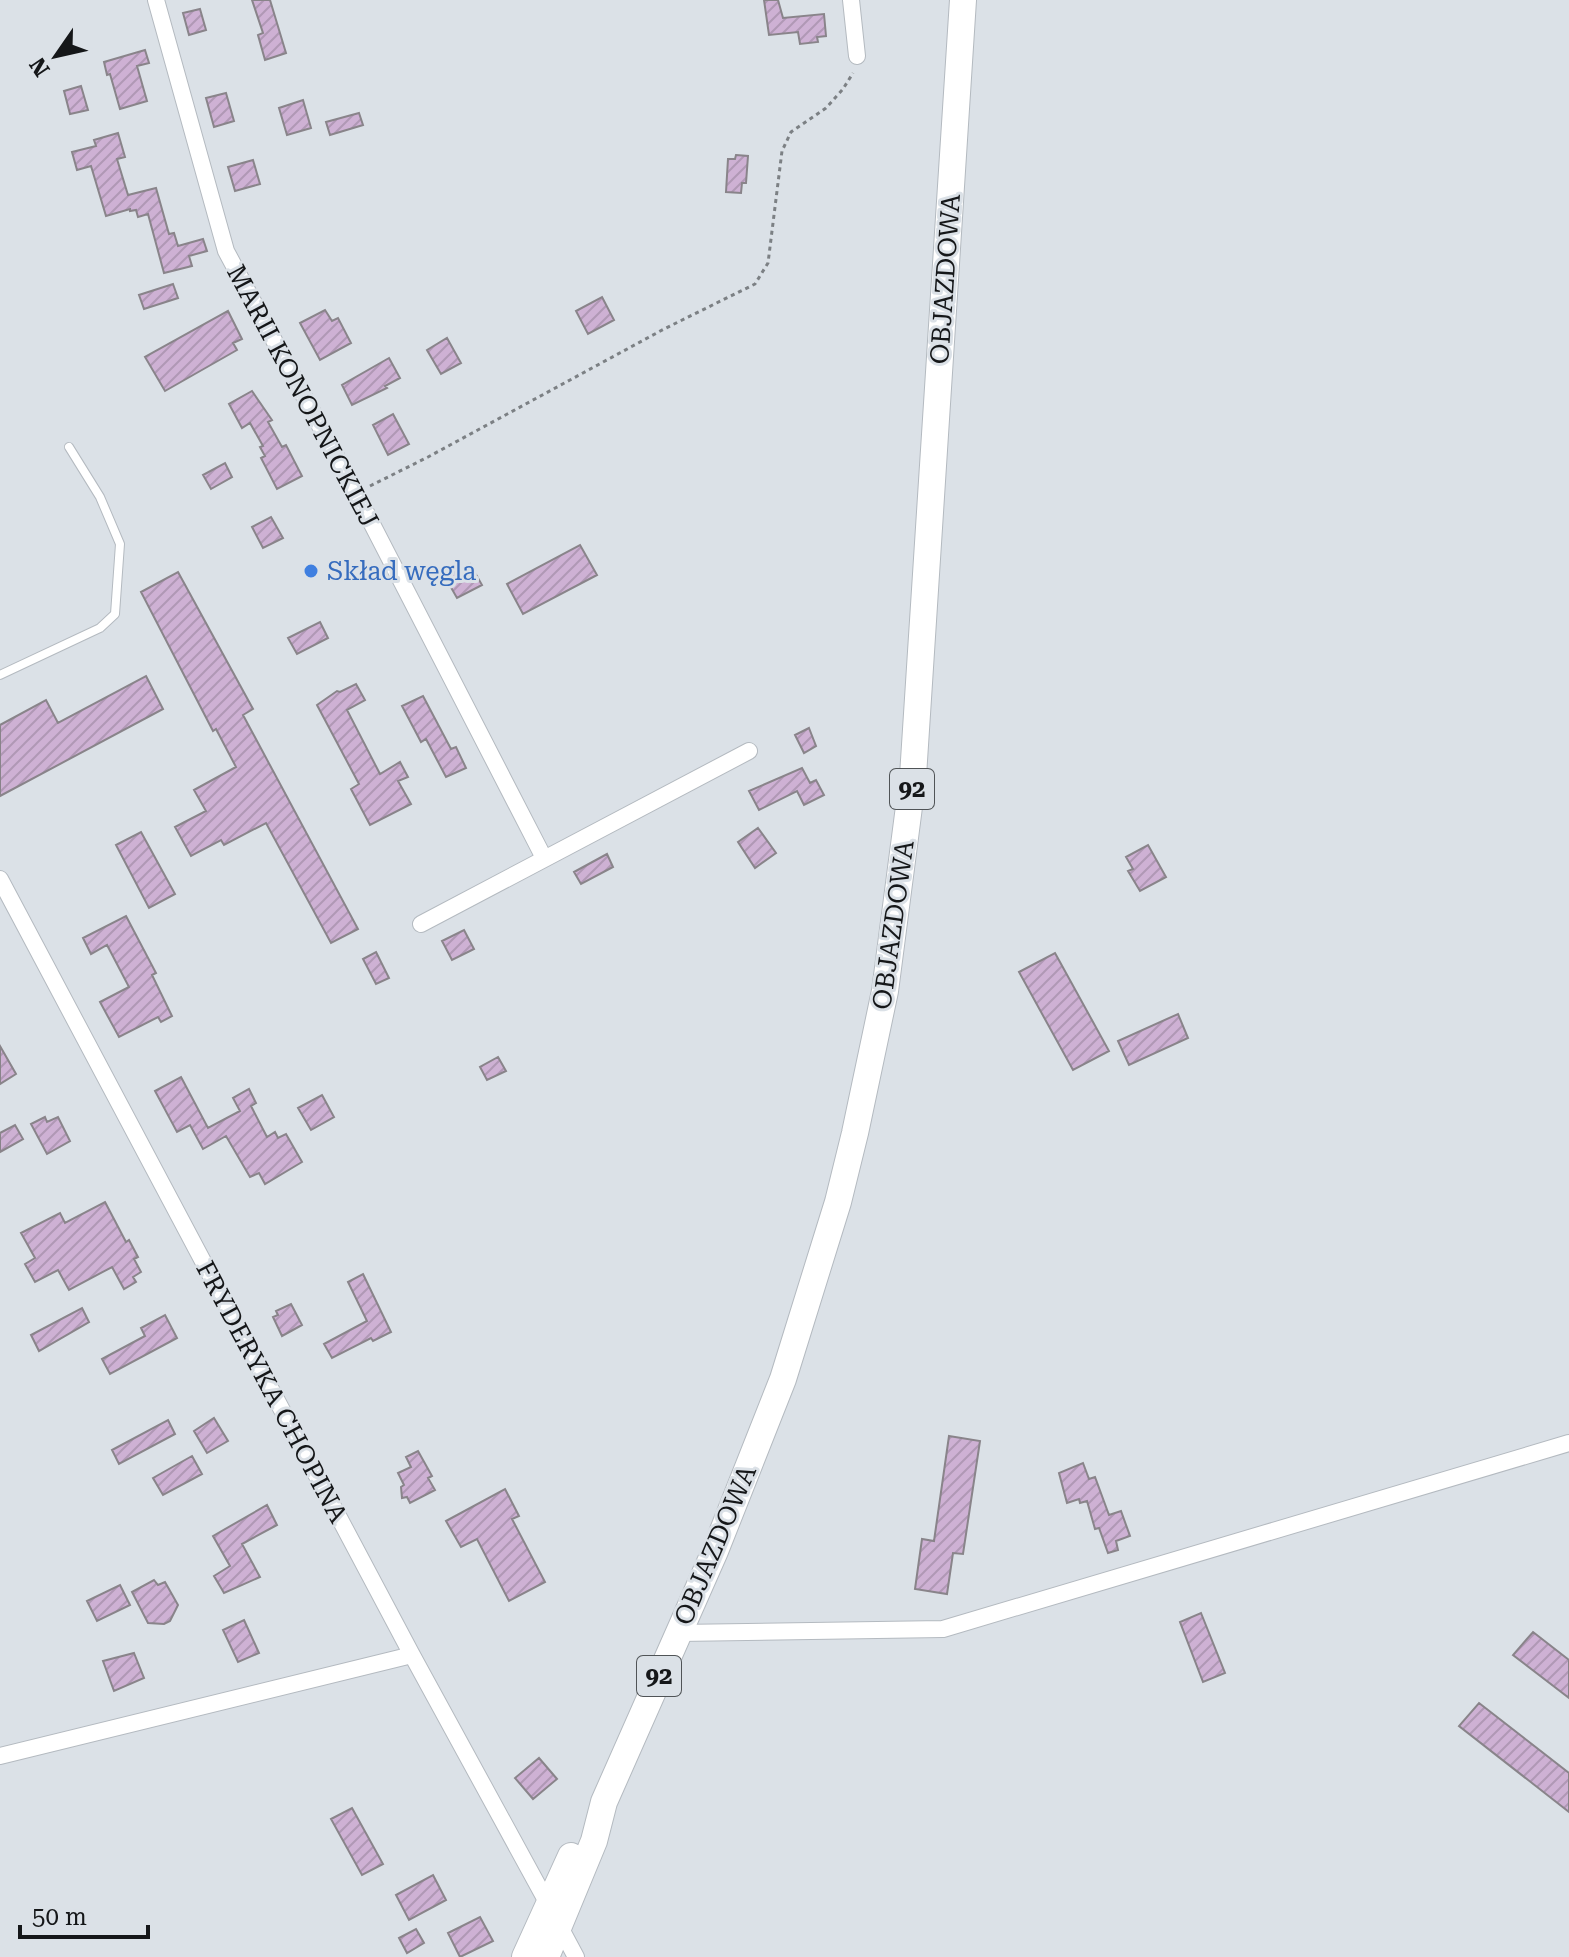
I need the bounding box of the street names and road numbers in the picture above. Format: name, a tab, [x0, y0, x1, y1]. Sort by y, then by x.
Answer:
street label: OBJAZDOWA	[924, 193, 966, 365]
street label: MARII KONOPNICKIEJ	[221, 260, 385, 532]
road number: 92	[890, 769, 934, 809]
street label: OBJAZDOWA	[866, 838, 920, 1012]
street label: FRYDERYKA CHOPINA	[190, 1256, 354, 1528]
street label: OBJAZDOWA	[668, 1461, 762, 1629]
road number: 92	[637, 1656, 681, 1696]

